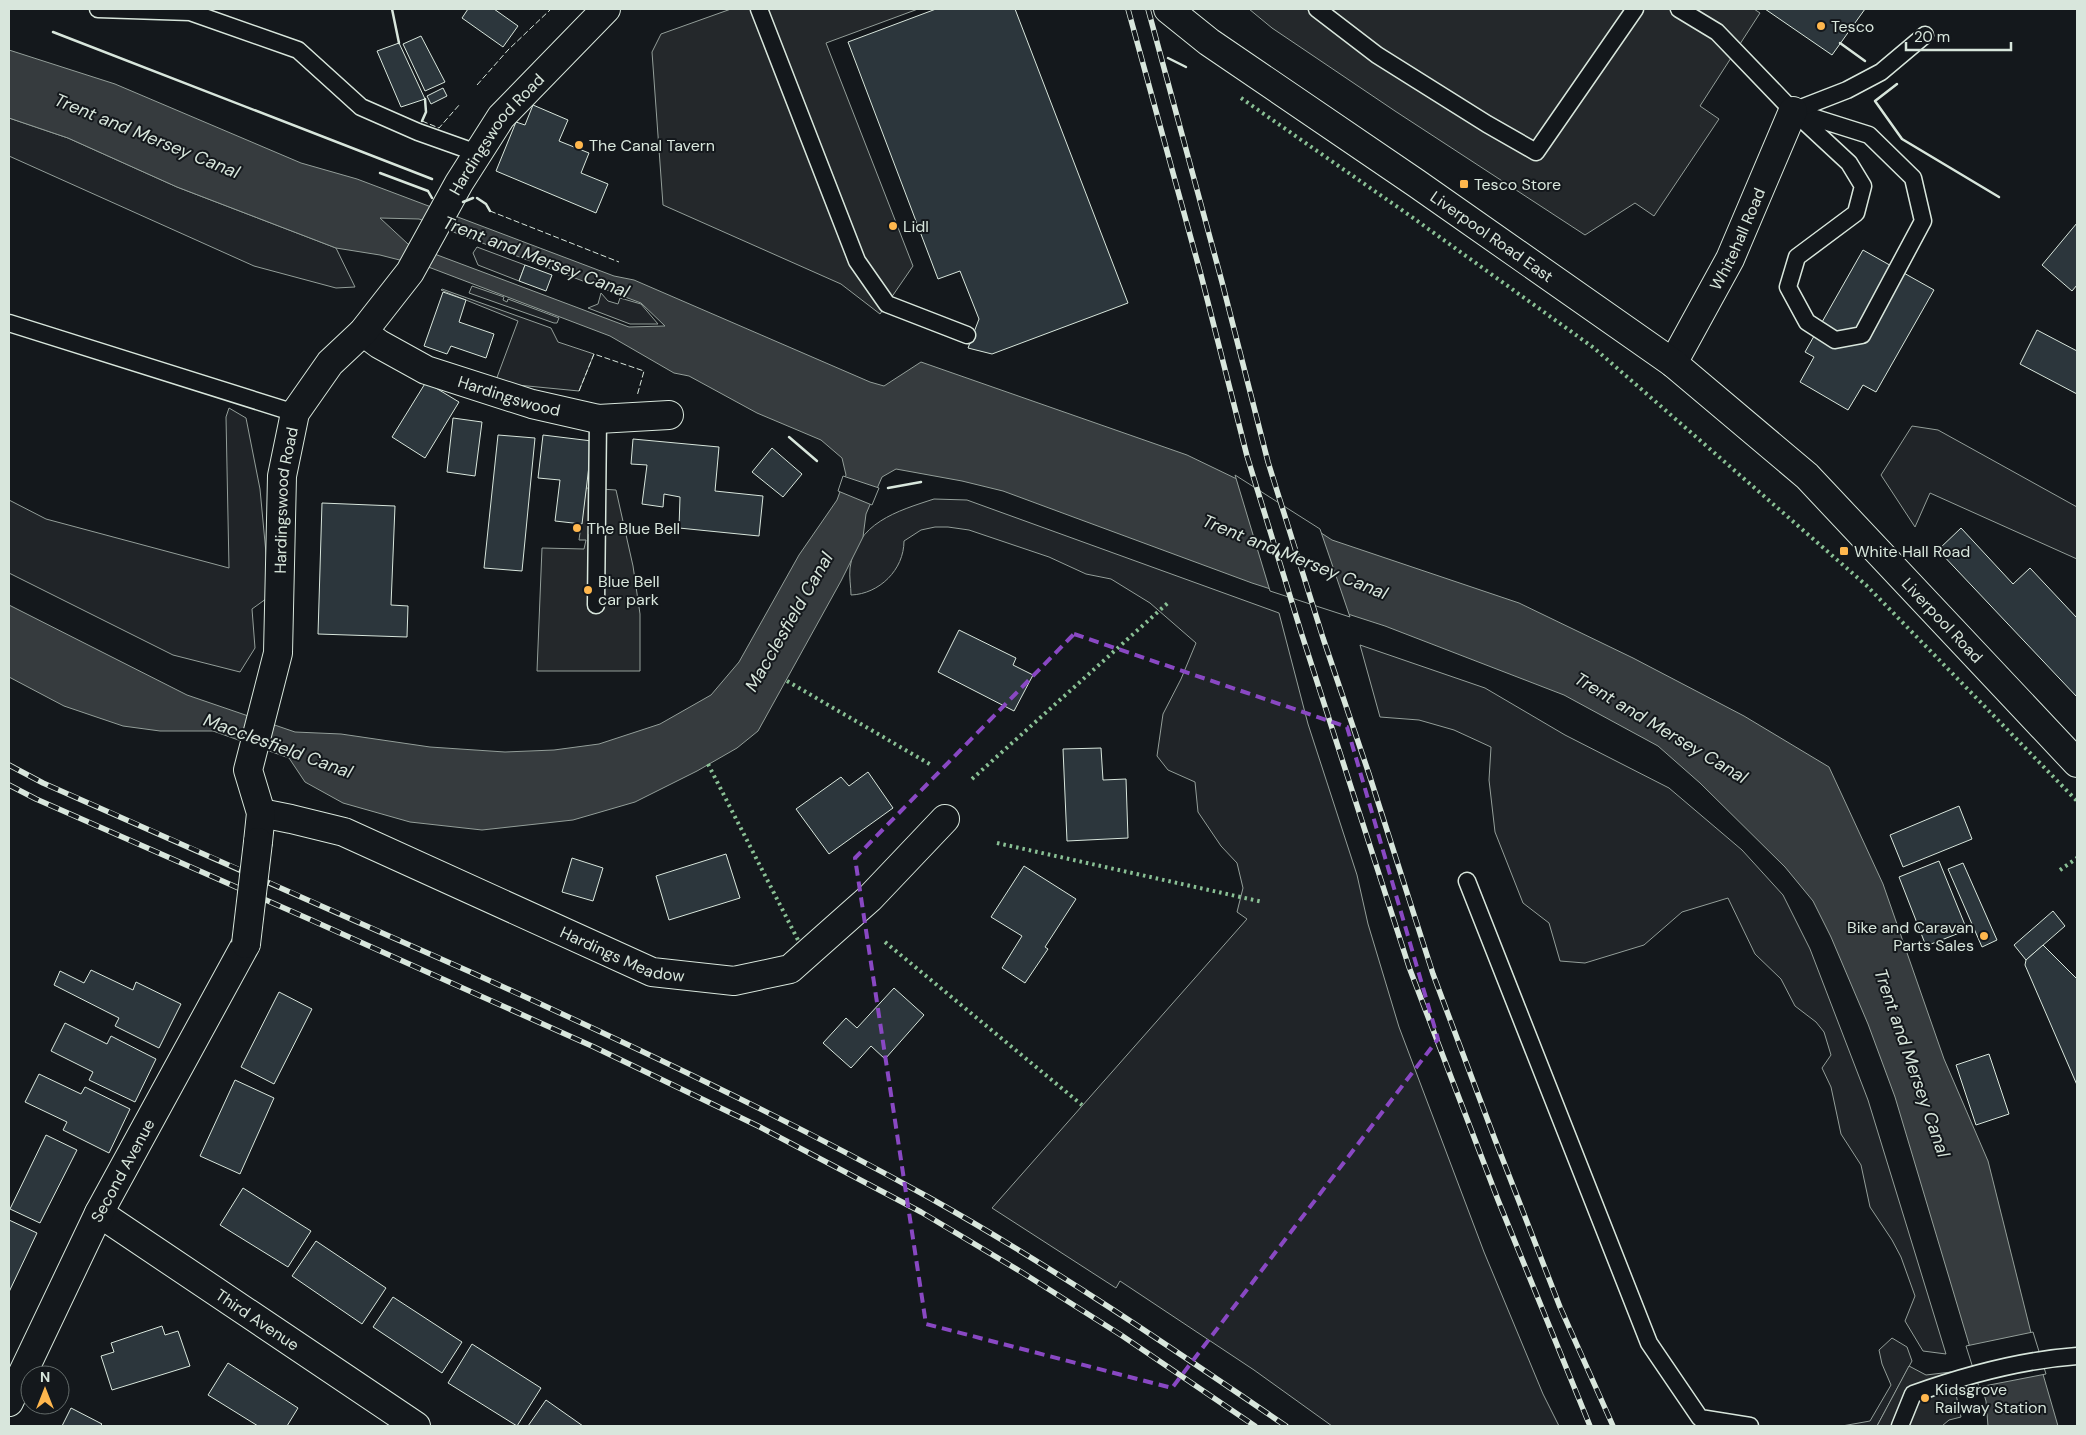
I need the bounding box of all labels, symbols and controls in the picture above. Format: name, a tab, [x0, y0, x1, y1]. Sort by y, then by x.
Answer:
place label: Tesco	[1831, 16, 1874, 37]
marker: Tesco	[1815, 20, 1827, 32]
scale bar	[1906, 20, 2011, 52]
text: 20 m	[1914, 27, 1950, 47]
street label: Hardingswood Road	[444, 69, 549, 199]
water label: Trent and Mersey Canal	[51, 88, 244, 185]
place label: The Canal Tavern	[589, 135, 715, 156]
marker: The Canal Tavern	[573, 139, 585, 151]
place label: Tesco Store	[1474, 174, 1561, 195]
marker: Tesco Store	[1458, 178, 1470, 190]
street label: Whitehall Road	[1705, 185, 1770, 294]
street label: Liverpool Road East	[1426, 186, 1557, 287]
water label: Trent and Mersey Canal	[439, 210, 634, 304]
place label: Lidl	[903, 216, 929, 237]
marker: Lidl	[887, 220, 899, 232]
street label: Hardingswood	[455, 371, 562, 421]
street label: Hardingswood Road	[270, 425, 303, 574]
water label: Trent and Mersey Canal	[1199, 509, 1392, 606]
place label: The Blue Bell	[587, 518, 680, 539]
marker: The Blue Bell	[571, 522, 583, 534]
place label: White Hall Road	[1854, 541, 1970, 562]
marker: White Hall Road	[1838, 545, 1850, 557]
water label: Macclesfield Canal	[739, 547, 839, 696]
place label: Blue Bell car park	[598, 571, 660, 610]
street label: Liverpool Road	[1897, 573, 1987, 668]
marker: Blue Bell car park	[582, 584, 594, 596]
water label: Trent and Mersey Canal	[1570, 667, 1753, 790]
water label: Macclesfield Canal	[200, 708, 357, 784]
place label: Bike and Caravan Parts Sales	[1847, 917, 1974, 956]
street label: Hardings Meadow	[557, 922, 686, 986]
marker: Bike and Caravan Parts Sales	[1978, 930, 1990, 942]
water label: Trent and Mersey Canal	[1868, 966, 1956, 1161]
street label: Second Avenue	[86, 1115, 160, 1226]
street label: Third Avenue	[211, 1284, 303, 1356]
north arrow	[20, 1365, 70, 1415]
text: N	[40, 1368, 50, 1386]
place label: Kidsgrove Railway Station	[1935, 1379, 2047, 1418]
marker: Kidsgrove Railway Station	[1919, 1392, 1931, 1404]

